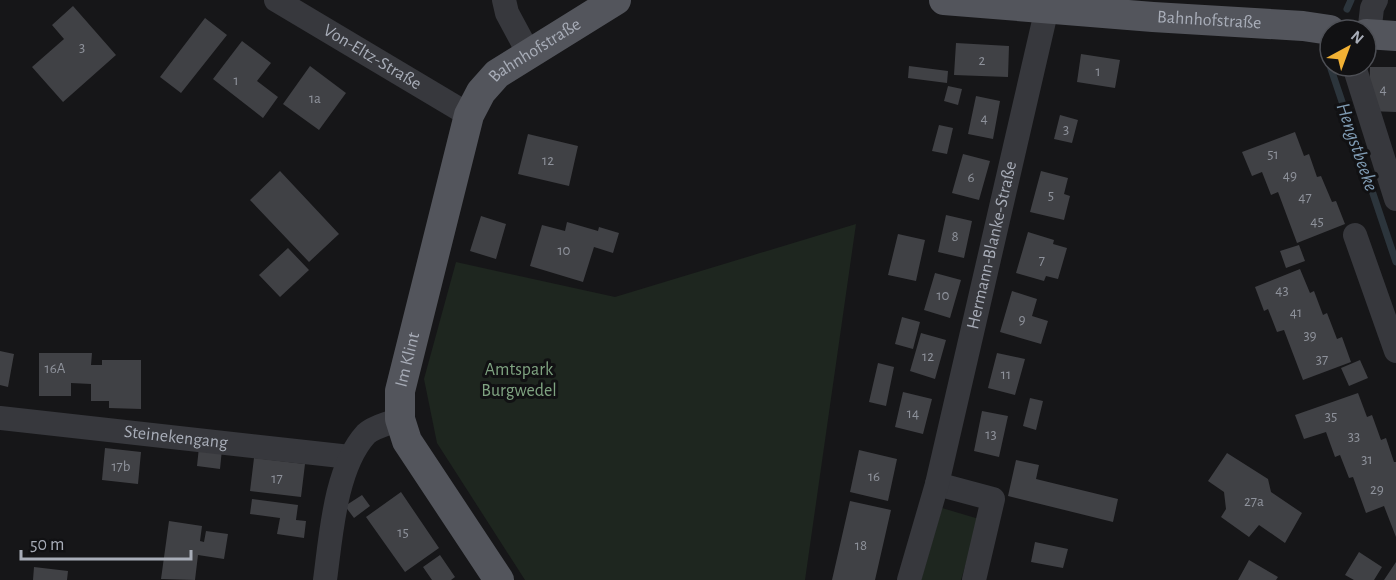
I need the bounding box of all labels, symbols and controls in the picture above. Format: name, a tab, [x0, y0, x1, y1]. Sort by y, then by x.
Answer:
street label: Bahnhofstraße	[1157, 8, 1262, 32]
street label: Bahnhofstraße	[485, 15, 584, 86]
north arrow	[1318, 18, 1378, 78]
street label: Von-Eltz-Straße	[320, 21, 424, 93]
text: N	[1348, 28, 1367, 47]
house number: 3	[79, 40, 85, 55]
house number: 2	[979, 53, 986, 68]
house number: 1	[1095, 64, 1101, 79]
house number: 1	[233, 73, 239, 88]
house number: 4	[1379, 82, 1387, 97]
house number: 1a	[309, 91, 321, 106]
water label: Hengstbeeke	[1333, 100, 1382, 194]
house number: 4	[980, 111, 988, 126]
house number: 3	[1063, 122, 1069, 137]
house number: 51	[1267, 147, 1279, 162]
house number: 12	[542, 153, 554, 168]
street label: Hermann-Blanke-Straße	[964, 160, 1020, 331]
house number: 49	[1283, 168, 1297, 183]
house number: 6	[967, 170, 975, 185]
house number: 5	[1048, 188, 1054, 203]
house number: 47	[1298, 190, 1312, 205]
house number: 45	[1310, 214, 1324, 229]
house number: 8	[951, 229, 959, 244]
house number: 10	[557, 243, 571, 258]
house number: 7	[1039, 253, 1045, 268]
house number: 43	[1275, 283, 1289, 298]
house number: 10	[936, 288, 950, 303]
house number: 41	[1290, 305, 1302, 320]
house number: 9	[1018, 312, 1026, 327]
house number: 39	[1303, 328, 1317, 343]
street label: Im Klint	[392, 330, 423, 389]
house number: 12	[922, 349, 934, 364]
house number: 37	[1316, 352, 1328, 367]
house number: 16A	[45, 361, 66, 376]
park label: Amtspark Burgwedel	[481, 361, 557, 400]
house number: 11	[1001, 367, 1011, 382]
house number: 14	[907, 406, 919, 421]
house number: 35	[1325, 409, 1337, 424]
street label: Steinekengang	[123, 423, 229, 452]
house number: 13	[985, 427, 997, 442]
house number: 33	[1348, 429, 1360, 444]
house number: 31	[1361, 452, 1373, 467]
house number: 17b	[111, 459, 131, 474]
house number: 16	[868, 469, 880, 484]
house number: 17	[271, 471, 283, 486]
house number: 29	[1370, 482, 1384, 497]
house number: 27a	[1244, 494, 1264, 509]
scale bar	[21, 523, 190, 561]
house number: 15	[397, 525, 409, 540]
text: 50 m	[30, 536, 64, 554]
house number: 18	[855, 538, 867, 553]

